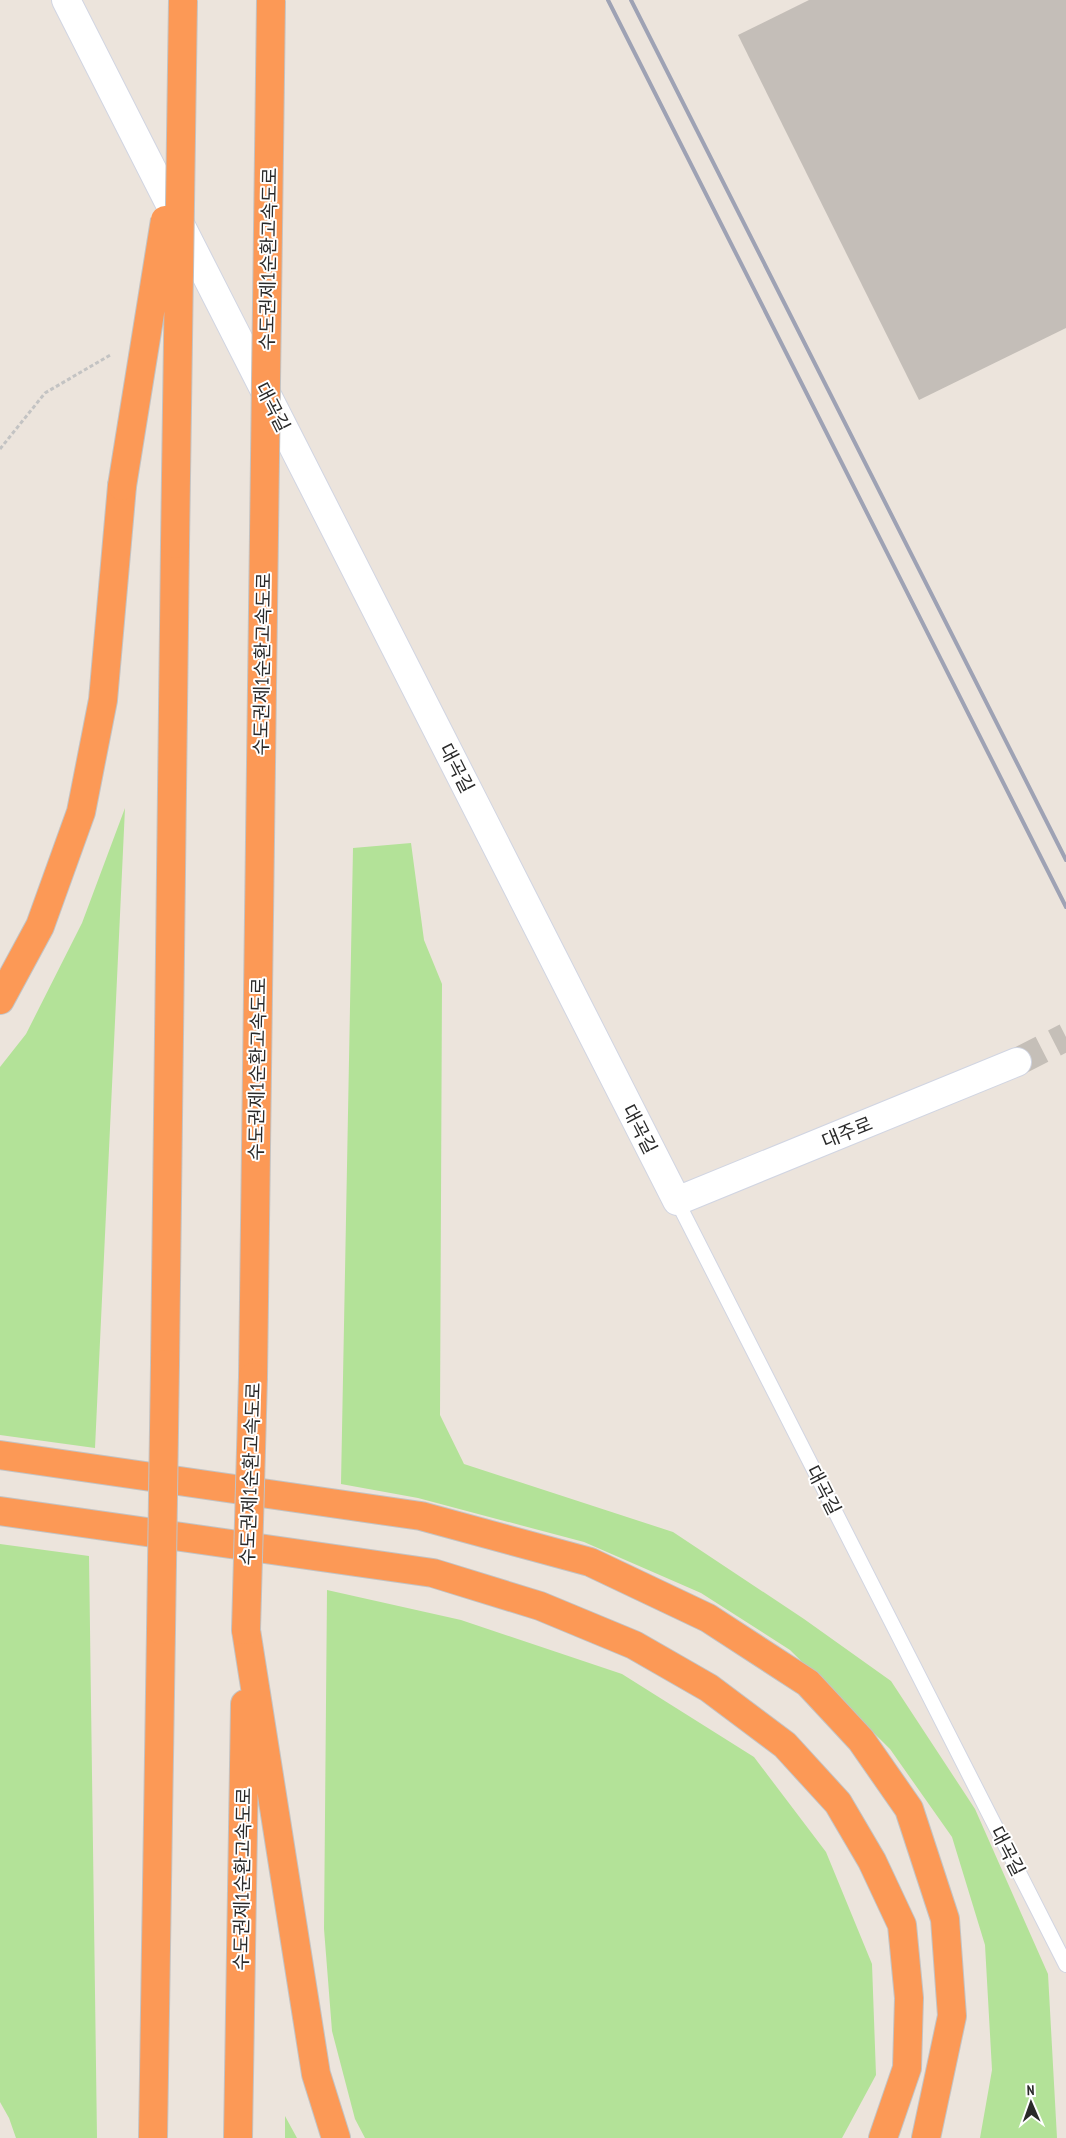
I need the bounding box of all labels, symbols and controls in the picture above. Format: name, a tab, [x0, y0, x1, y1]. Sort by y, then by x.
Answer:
street label: 수도권제1순환고속도로	[254, 167, 282, 351]
street label: 대곡길	[250, 378, 296, 436]
street label: 수도권제1순환고속도로	[248, 572, 276, 756]
street label: 대곡길	[434, 739, 480, 797]
street label: 수도권제1순환고속도로	[243, 977, 271, 1161]
street label: 대곡길	[617, 1100, 663, 1158]
street label: 대주로	[818, 1111, 876, 1153]
street label: 수도권제1순환고속도로	[235, 1382, 265, 1566]
street label: 대곡길	[801, 1461, 847, 1519]
street label: 수도권제1순환고속도로	[228, 1787, 256, 1971]
street label: 대곡길	[985, 1822, 1031, 1880]
north arrow	[1006, 2078, 1056, 2128]
text: N	[1026, 2081, 1035, 2099]

